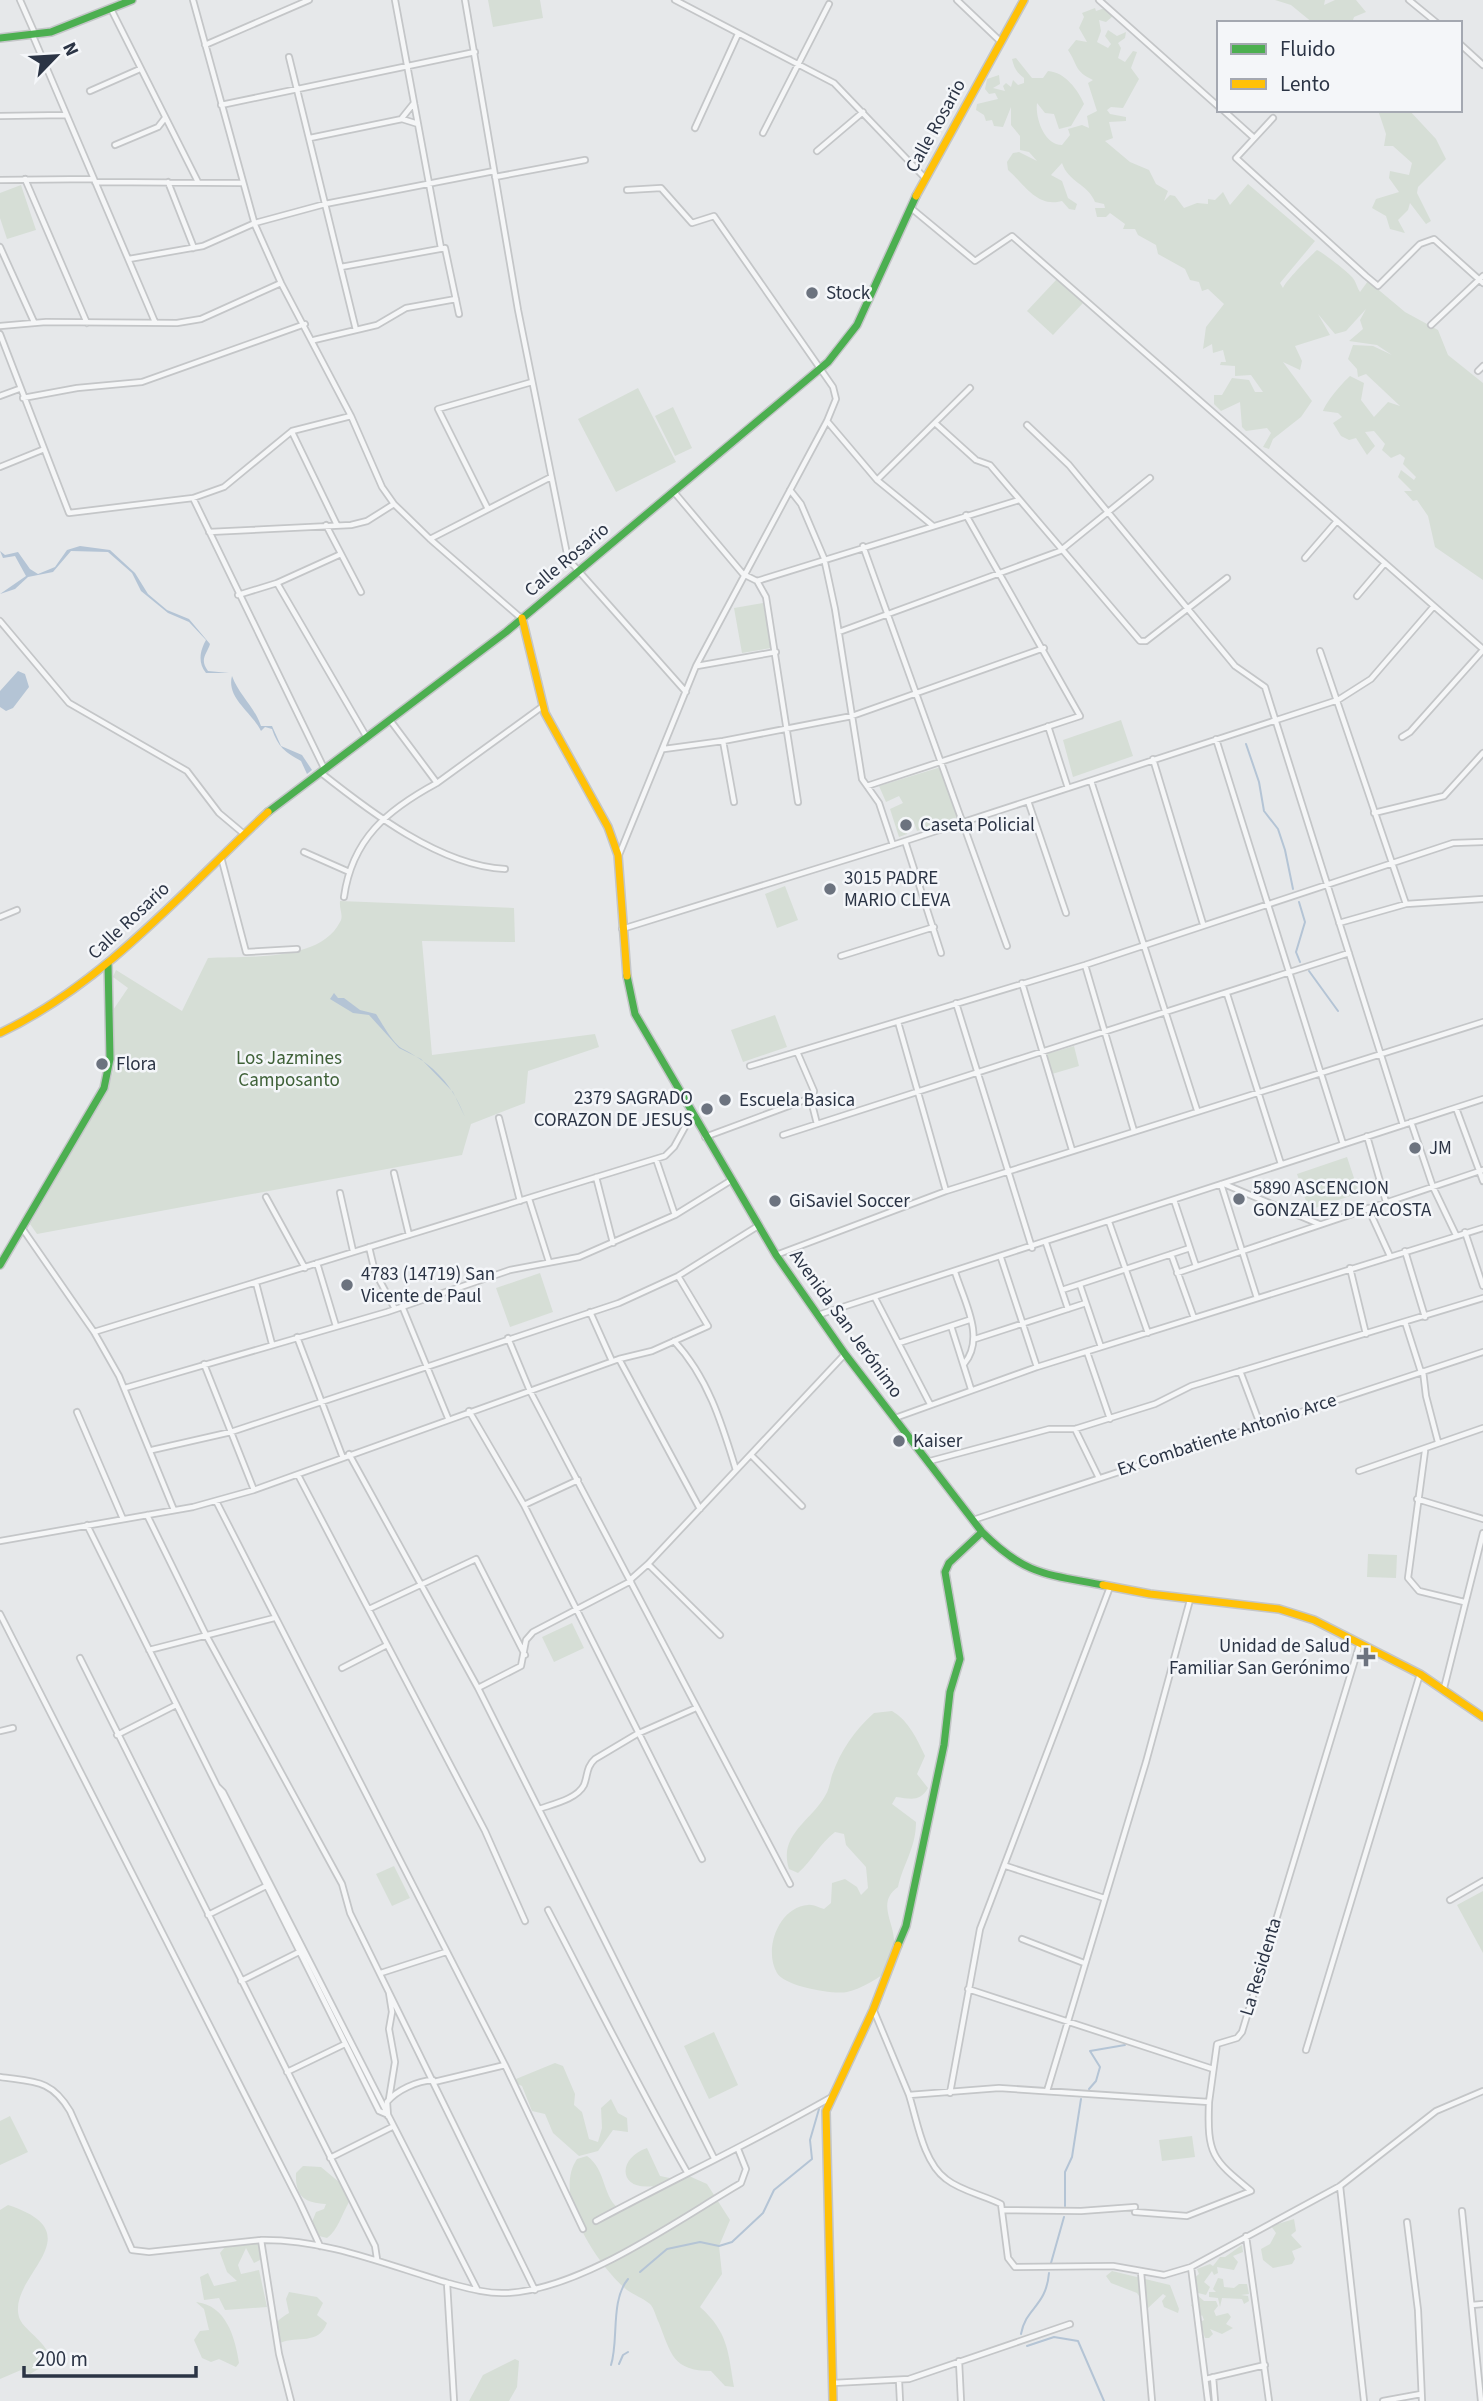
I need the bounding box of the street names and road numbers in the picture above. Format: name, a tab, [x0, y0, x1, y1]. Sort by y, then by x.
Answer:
street label: Calle Rosario	[899, 74, 973, 178]
street label: Calle Rosario	[519, 516, 615, 604]
street label: Calle Rosario	[82, 876, 176, 966]
street label: Avenida San Jerónimo	[783, 1244, 909, 1404]
street label: Ex Combatiente Antonio Arce	[1114, 1387, 1340, 1483]
street label: La Residenta	[1233, 1915, 1289, 2019]

